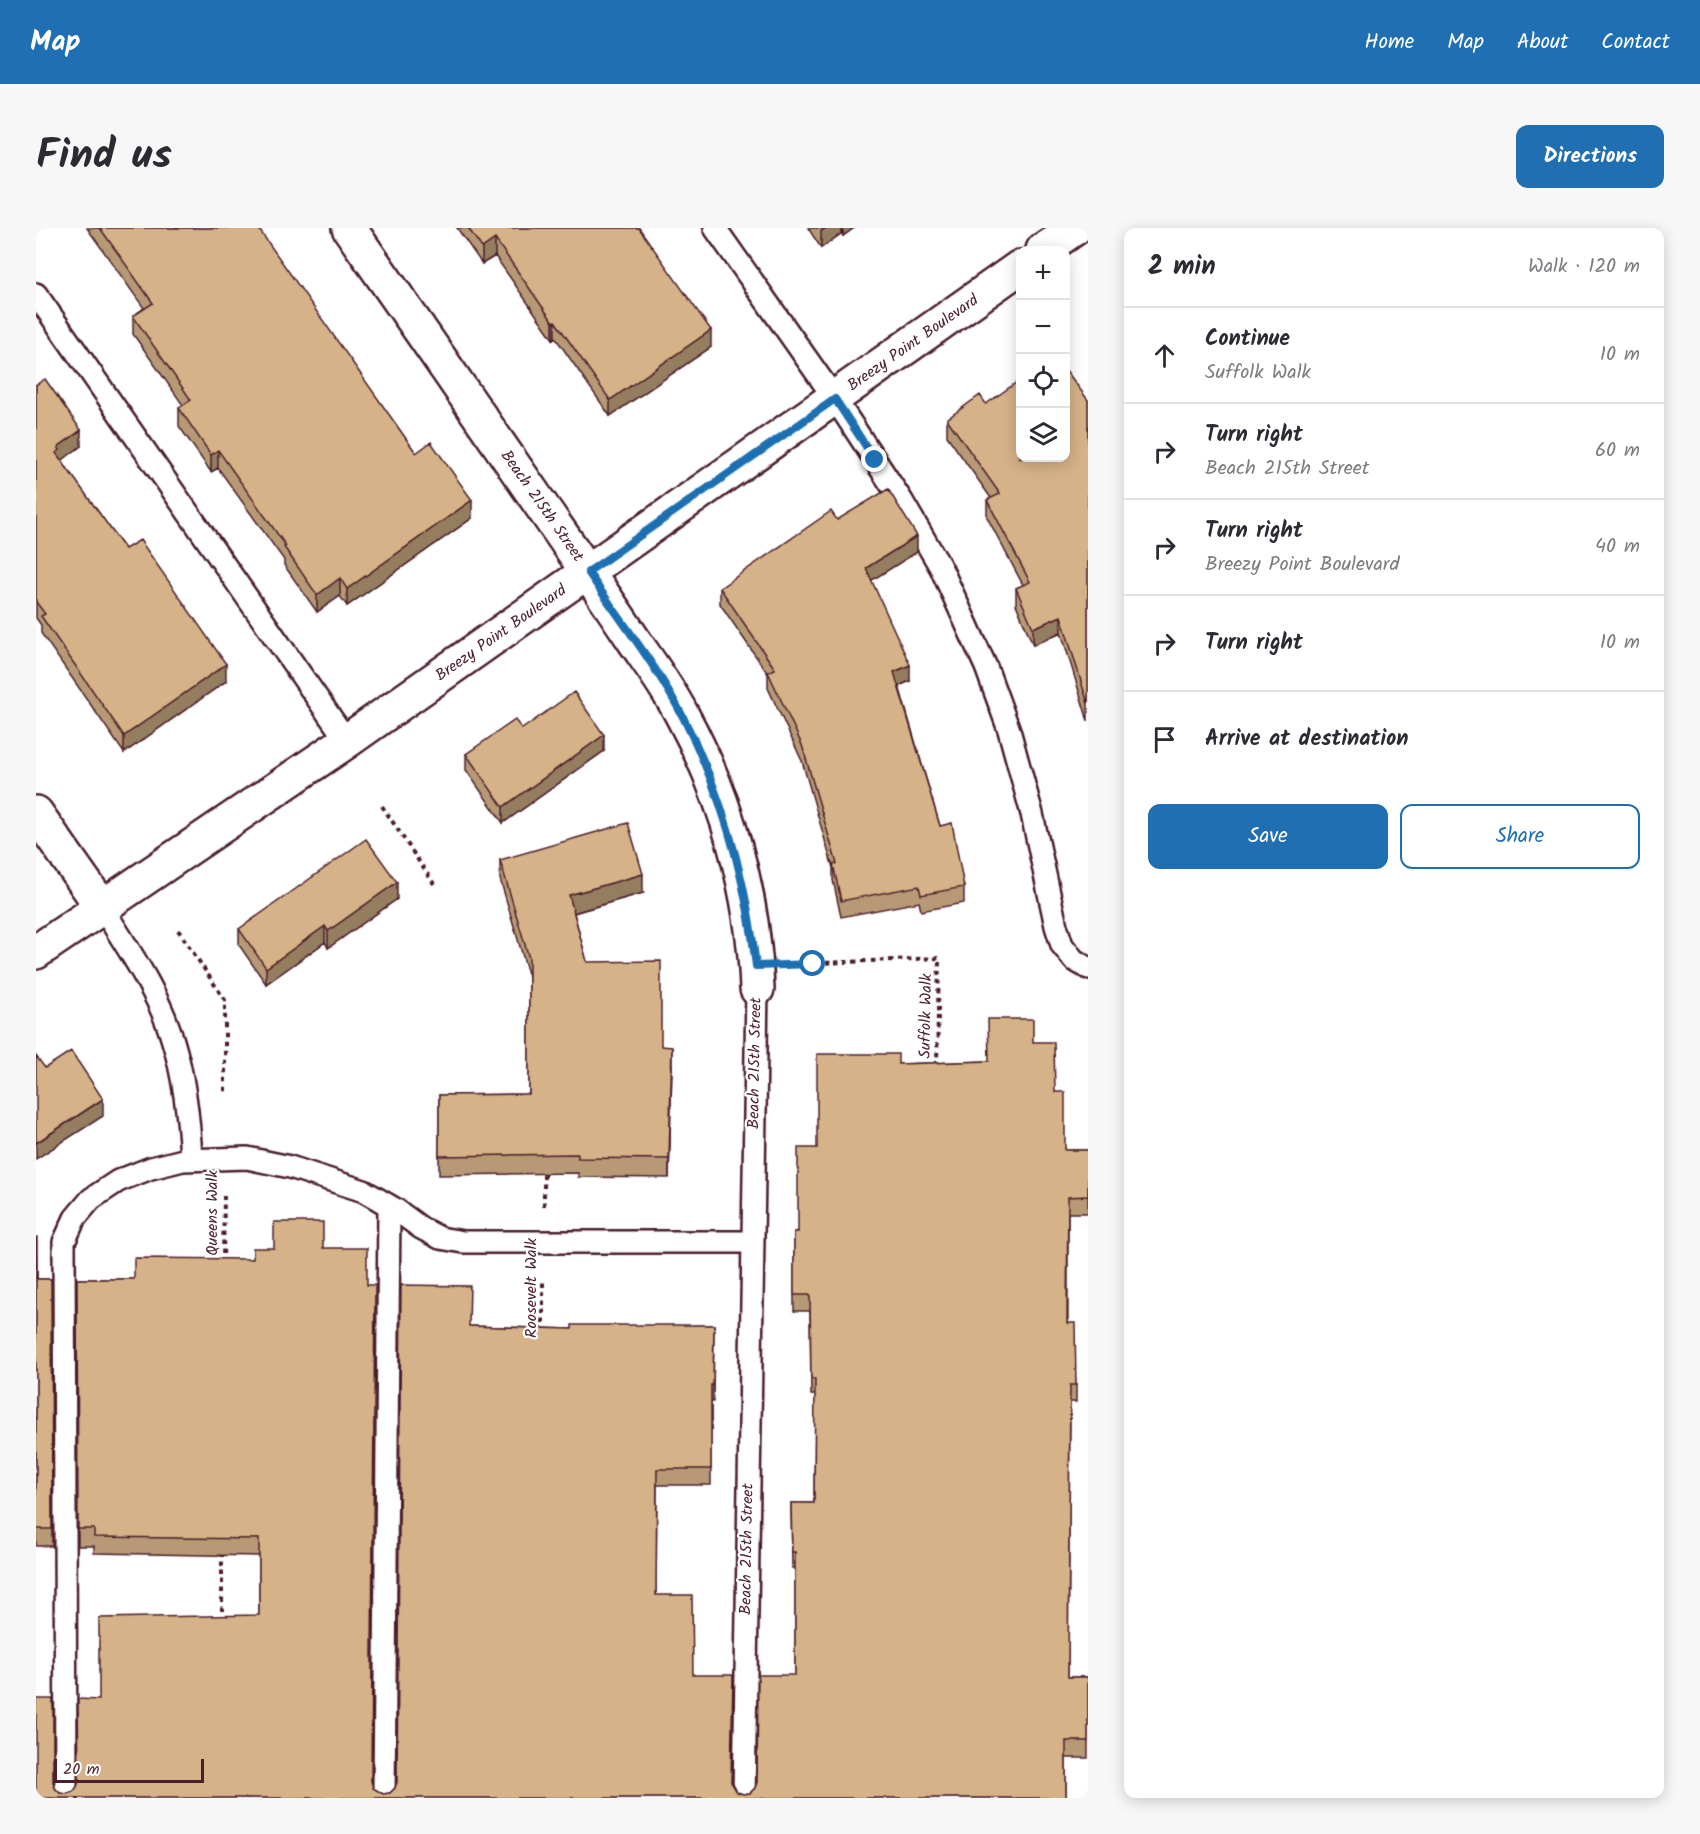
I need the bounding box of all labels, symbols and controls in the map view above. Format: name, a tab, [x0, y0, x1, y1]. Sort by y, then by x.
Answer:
text: Map	[30, 20, 81, 65]
text: Home	[1365, 26, 1414, 59]
text: Map	[1447, 26, 1484, 59]
text: About	[1517, 26, 1568, 59]
text: Contact	[1601, 26, 1670, 59]
text: Find us	[36, 123, 172, 190]
button: Directions	[1516, 125, 1664, 188]
map controls	[1016, 246, 1070, 462]
button: +	[1016, 246, 1070, 300]
text: 2 min	[1148, 246, 1216, 288]
text: Walk · 120 m	[1528, 251, 1640, 283]
street label: Breezy Point Boulevard	[842, 288, 985, 398]
button: −	[1016, 300, 1070, 354]
text: Continue	[1205, 322, 1290, 357]
icon: ahead	[1148, 339, 1181, 372]
text: 10 m	[1600, 339, 1640, 371]
button: locate	[1016, 354, 1070, 408]
text: Suffolk Walk	[1205, 357, 1311, 389]
button: layers	[1016, 408, 1070, 462]
text: Turn right	[1205, 418, 1303, 453]
icon: right	[1148, 435, 1181, 468]
text: 60 m	[1595, 435, 1640, 467]
street label: Beach 215th Street	[494, 445, 590, 568]
route end	[861, 446, 887, 472]
text: Beach 215th Street	[1205, 453, 1370, 485]
text: Turn right	[1205, 514, 1303, 549]
icon: right	[1148, 531, 1181, 564]
text: 40 m	[1595, 531, 1640, 563]
text: Breezy Point Boulevard	[1205, 549, 1399, 581]
street label: Breezy Point Boulevard	[430, 578, 573, 688]
text: Turn right	[1205, 626, 1303, 661]
icon: right	[1148, 627, 1181, 660]
text: 10 m	[1600, 627, 1640, 659]
text: Arrive at destination	[1205, 722, 1408, 757]
icon: arrive	[1148, 723, 1181, 756]
button: Save	[1148, 804, 1388, 869]
button: Share	[1400, 804, 1640, 869]
route start	[799, 950, 825, 976]
street label: Suffolk Walk	[913, 973, 939, 1059]
street label: Beach 215th Street	[741, 996, 769, 1129]
street label: Queens Walk	[200, 1170, 225, 1256]
street label: Roosevelt Walk	[519, 1238, 544, 1338]
street label: Beach 215th Street	[733, 1482, 761, 1615]
scale bar	[54, 1756, 204, 1784]
text: 20 m	[63, 1757, 99, 1782]

